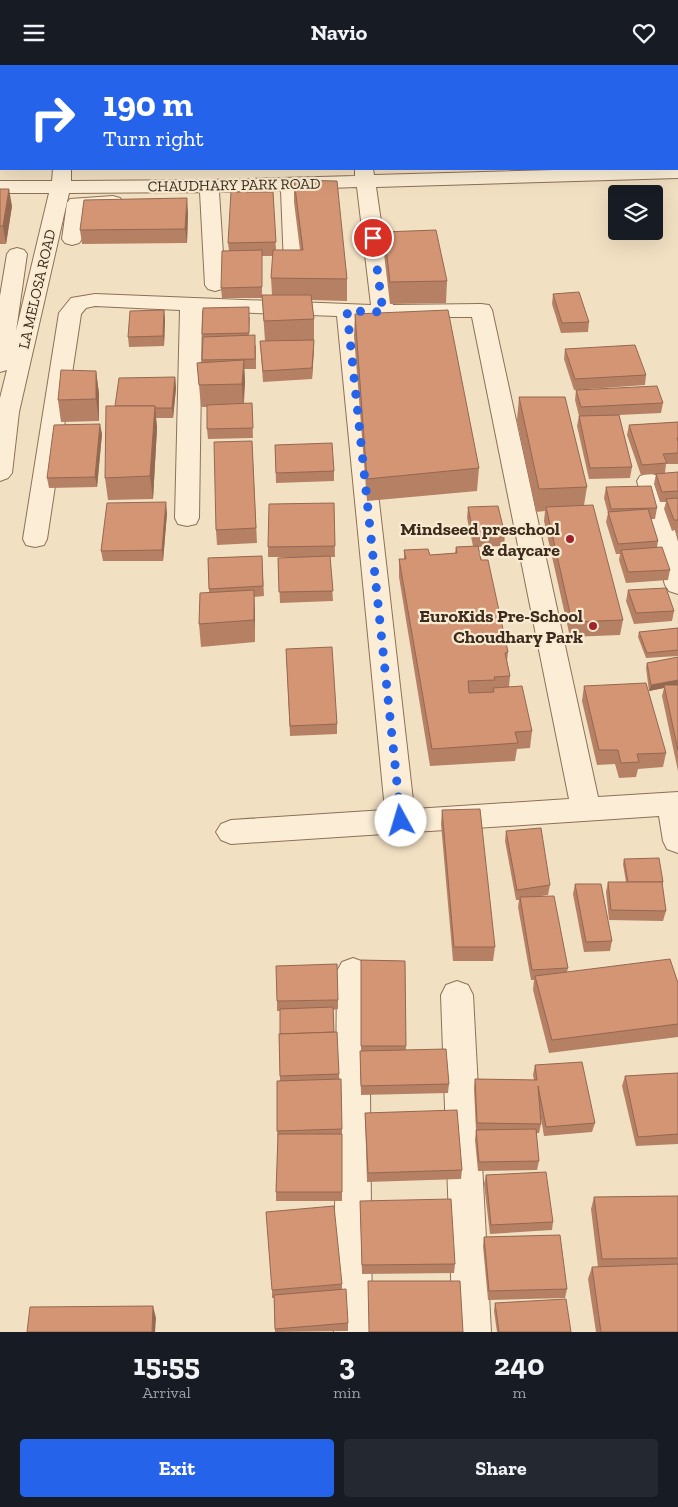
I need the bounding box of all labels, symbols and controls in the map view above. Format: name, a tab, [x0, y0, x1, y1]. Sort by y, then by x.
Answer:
icon: menu	[20, 19, 48, 47]
text: Navio	[311, 19, 367, 46]
icon: heart	[630, 19, 658, 47]
text: 190 m	[103, 83, 193, 125]
icon: right	[20, 85, 85, 150]
text: Turn right	[103, 125, 204, 152]
street label: CHAUDHARY PARK ROAD	[147, 174, 321, 196]
map controls	[608, 185, 663, 240]
button: layers	[608, 185, 663, 240]
pin	[352, 217, 394, 259]
icon: arrive	[359, 224, 387, 252]
street label: LA MELOSA ROAD	[14, 227, 60, 351]
place label: Mindseed preschool & daycare	[400, 518, 560, 561]
marker: Mindseed preschool & daycare	[564, 533, 576, 545]
place label: EuroKids Pre-School Choudhary Park	[419, 605, 583, 648]
marker: EuroKids Pre-School Choudhary Park	[587, 620, 599, 632]
position arrow	[374, 794, 426, 846]
text: 15:55	[133, 1347, 200, 1383]
text: 3	[339, 1347, 355, 1383]
text: 240	[494, 1347, 545, 1383]
text: Arrival	[143, 1383, 191, 1402]
text: min	[333, 1383, 361, 1402]
text: m	[512, 1383, 526, 1402]
button: Exit	[20, 1439, 334, 1497]
button: Share	[344, 1439, 658, 1497]

